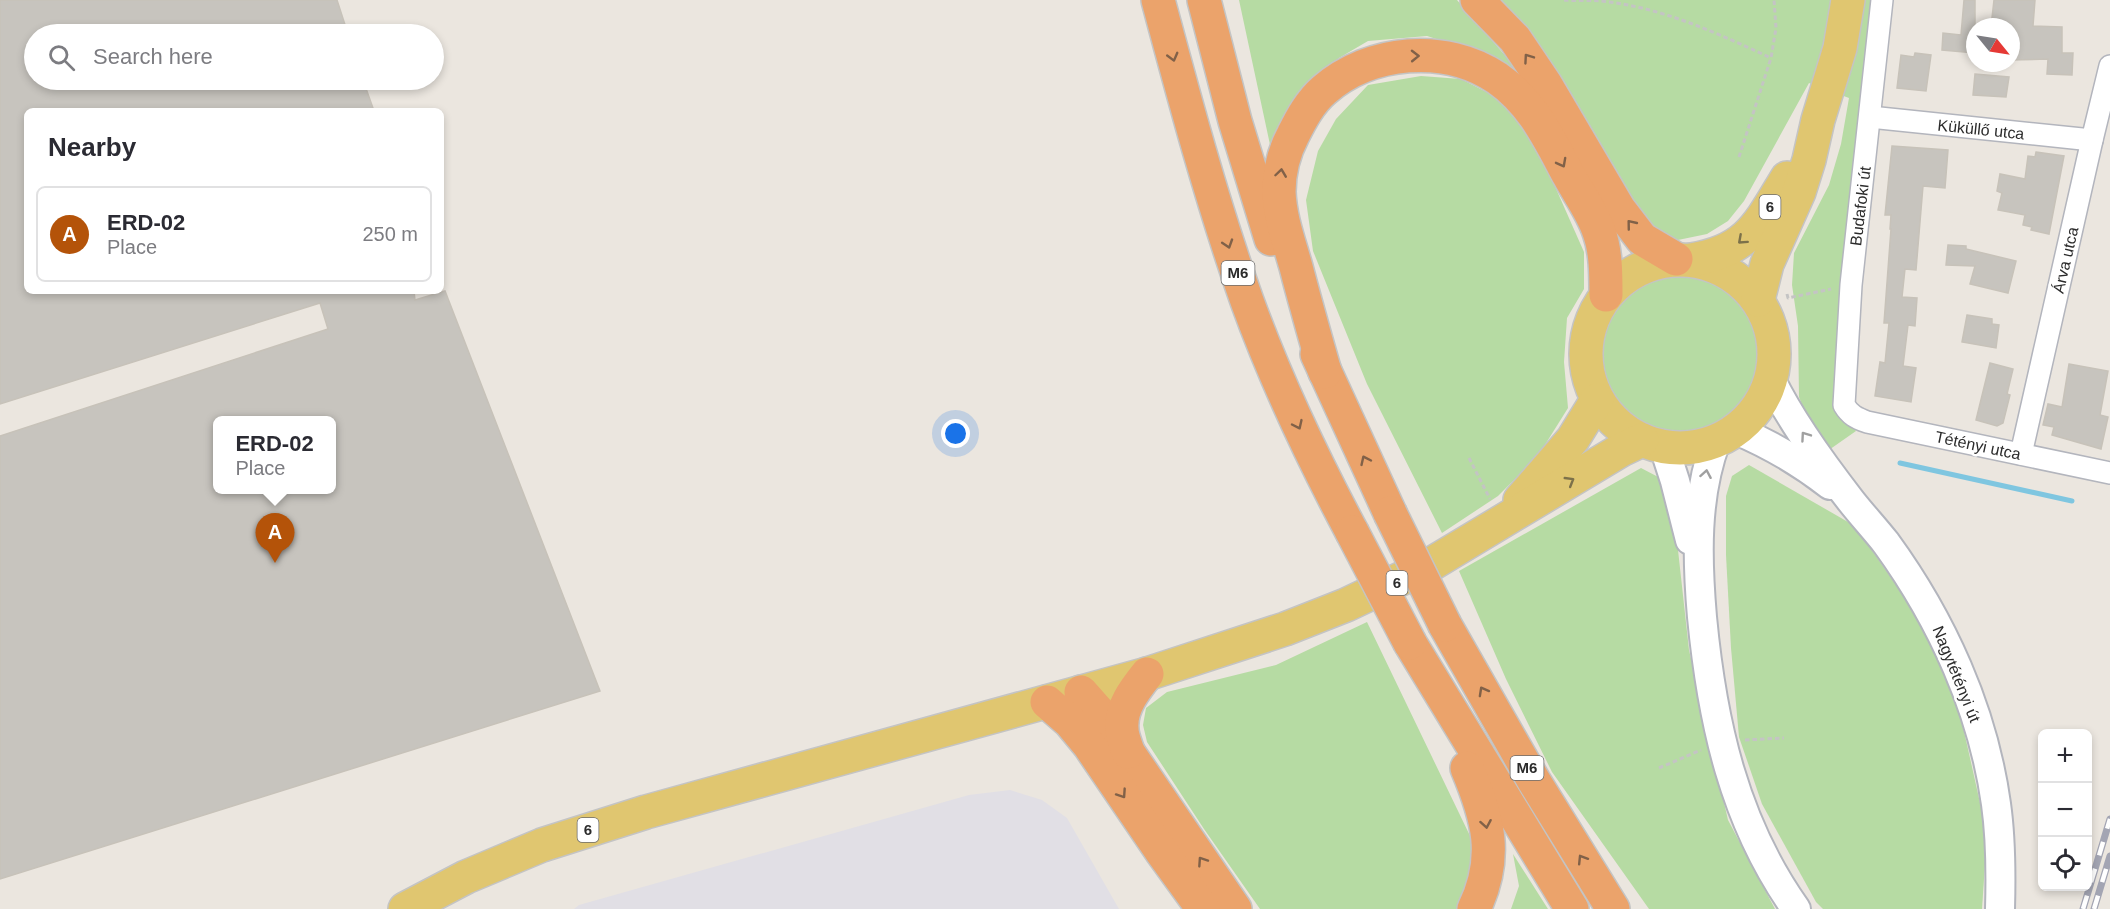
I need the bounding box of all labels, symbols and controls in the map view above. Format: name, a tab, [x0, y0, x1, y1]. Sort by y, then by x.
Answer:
north arrow	[1966, 18, 2020, 72]
search box	[24, 24, 444, 90]
icon: search	[45, 41, 78, 74]
text: Search here	[93, 44, 213, 69]
one-way arrow	[1411, 50, 1420, 62]
one-way arrow	[1166, 51, 1178, 61]
one-way arrow	[1524, 54, 1535, 65]
street label: Küküllő utca	[1937, 116, 2025, 143]
text: Nearby	[48, 132, 136, 162]
one-way arrow	[1555, 157, 1566, 168]
street label: Budafoki út	[1847, 165, 1874, 247]
one-way arrow	[1275, 168, 1287, 178]
road number: 6	[1760, 195, 1780, 219]
text: ERD-02	[107, 210, 185, 235]
one-way arrow	[1627, 220, 1638, 231]
text: A	[62, 223, 77, 245]
text: 250 m	[362, 223, 418, 245]
street label: Árva utca	[2049, 225, 2081, 295]
one-way arrow	[1738, 232, 1749, 243]
text: Place	[107, 236, 157, 258]
one-way arrow	[1221, 238, 1234, 248]
road number: M6	[1222, 261, 1254, 285]
popup	[213, 416, 336, 494]
your location	[941, 419, 970, 448]
one-way arrow	[1291, 419, 1303, 430]
street label: Tétényi utca	[1934, 428, 2022, 463]
text: ERD-02	[235, 431, 314, 456]
one-way arrow	[1801, 431, 1812, 442]
one-way arrow	[1361, 455, 1373, 466]
text: Place	[235, 457, 285, 479]
one-way arrow	[1699, 470, 1712, 480]
one-way arrow	[1564, 476, 1574, 488]
pin: A	[256, 514, 294, 563]
road number: 6	[1386, 571, 1408, 595]
street label: Nagytétényi út	[1929, 624, 1984, 725]
one-way arrow	[1479, 687, 1490, 698]
map controls	[2038, 729, 2092, 891]
button: +	[2038, 729, 2092, 783]
road number: M6	[1510, 756, 1544, 780]
button: −	[2038, 783, 2092, 837]
one-way arrow	[1115, 787, 1126, 798]
road number: 6	[578, 818, 598, 842]
one-way arrow	[1480, 819, 1492, 829]
button: locate	[2038, 837, 2092, 891]
one-way arrow	[1578, 855, 1590, 865]
one-way arrow	[1198, 856, 1209, 867]

